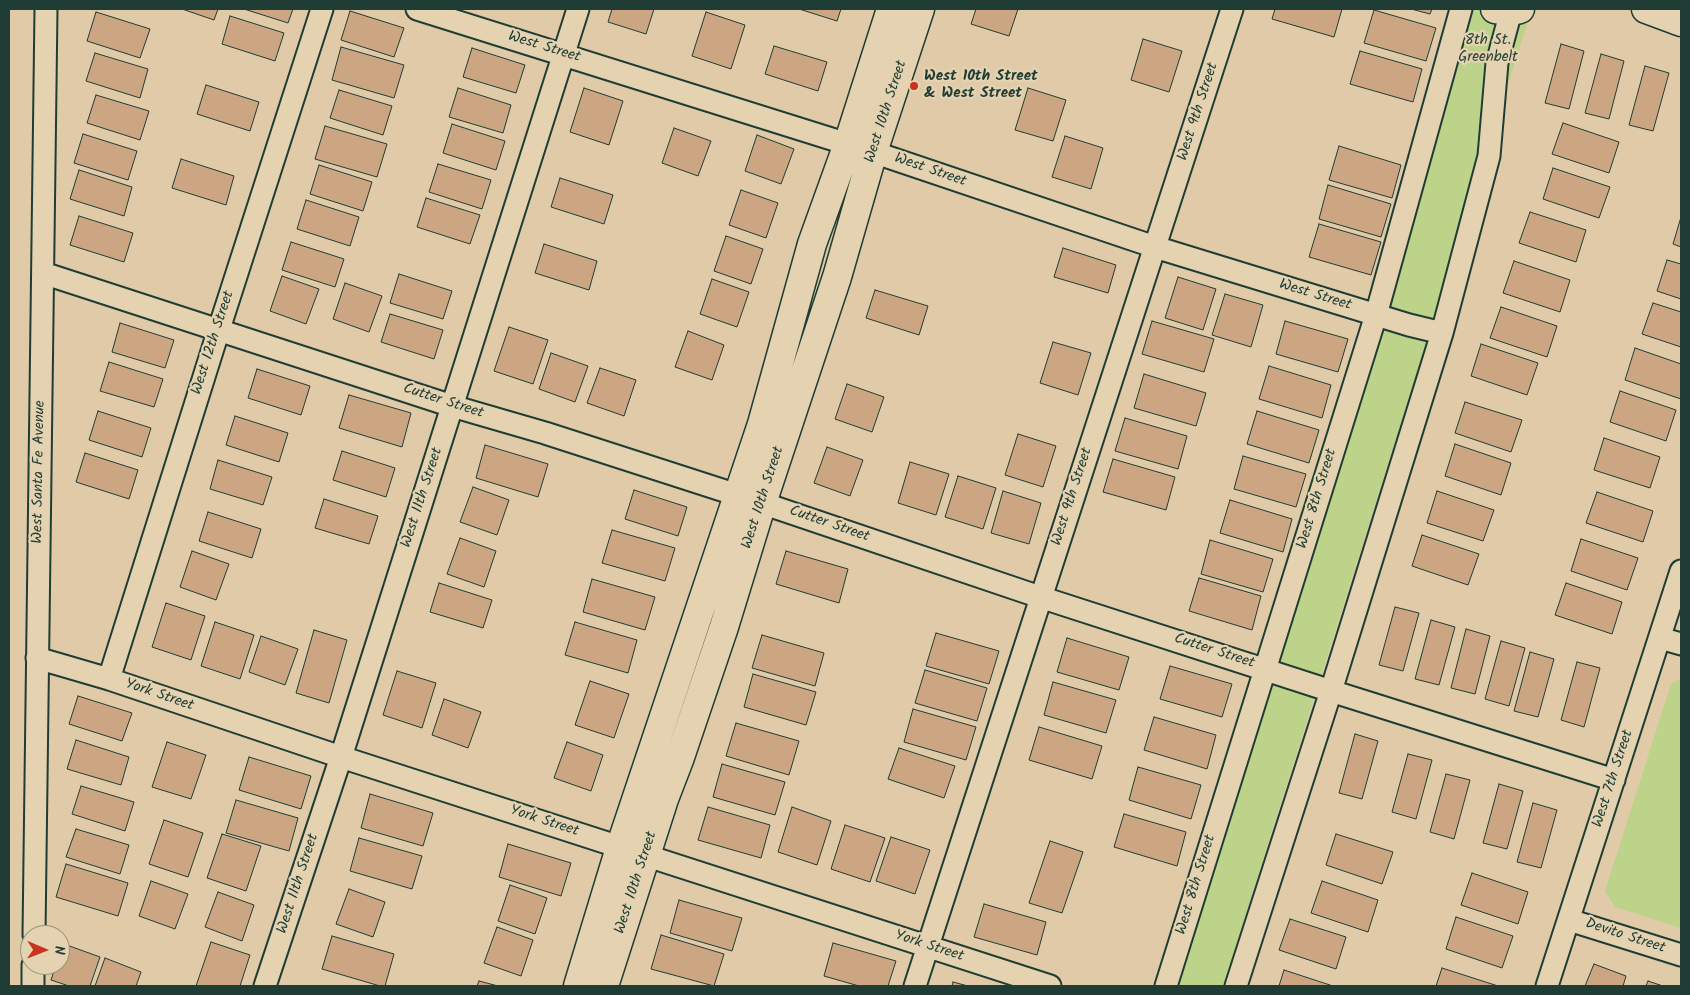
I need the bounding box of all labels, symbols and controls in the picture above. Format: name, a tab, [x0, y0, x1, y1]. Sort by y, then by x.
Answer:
street label: West Street	[506, 28, 582, 68]
park label: 8th St. Greenbelt	[1458, 32, 1518, 67]
street label: West 10th Street	[862, 58, 912, 166]
street label: West 9th Street	[1175, 61, 1223, 163]
place label: West 10th Street & West Street	[924, 68, 1038, 103]
marker: West 10th Street & West Street	[908, 80, 920, 92]
street label: West Street	[892, 150, 968, 192]
street label: West Street	[1277, 276, 1353, 316]
street label: West 12th Street	[189, 289, 239, 397]
street label: Cutter Street	[400, 381, 486, 423]
street label: West Santa Fe Avenue	[30, 400, 50, 544]
street label: West 10th Street	[739, 444, 789, 552]
street label: West 11th Street	[398, 446, 448, 550]
street label: West 9th Street	[1049, 446, 1097, 548]
street label: West 8th Street	[1294, 447, 1342, 551]
street label: Cutter Street	[787, 503, 871, 547]
street label: Cutter Street	[1171, 631, 1257, 673]
street label: York Street	[122, 676, 196, 716]
street label: West 7th Street	[1590, 728, 1638, 830]
street label: York Street	[507, 802, 581, 842]
street label: West 10th Street	[612, 829, 662, 937]
street label: West 11th Street	[274, 832, 324, 936]
street label: West 8th Street	[1173, 833, 1221, 937]
street label: Devito Street	[1583, 916, 1667, 958]
north arrow	[20, 925, 70, 975]
street label: York Street	[892, 927, 966, 967]
text: N	[48, 946, 70, 955]

